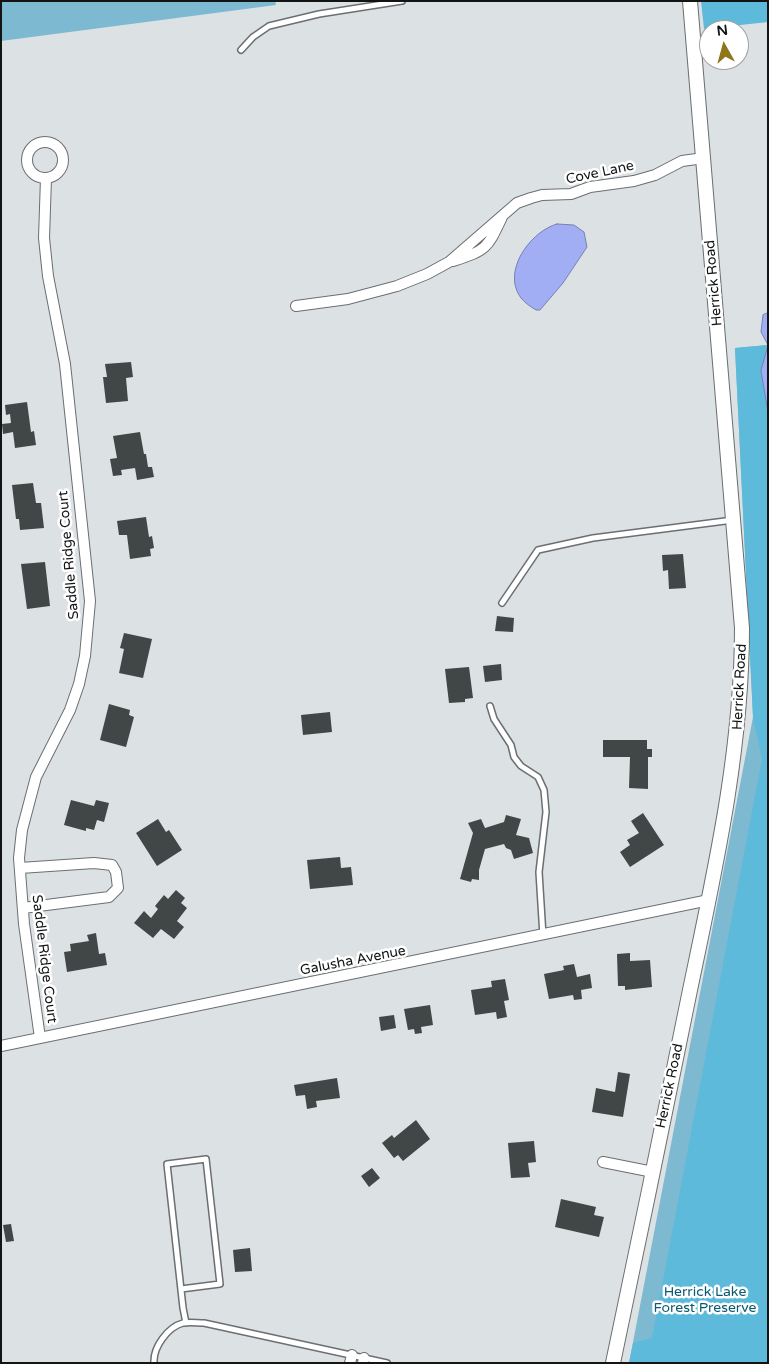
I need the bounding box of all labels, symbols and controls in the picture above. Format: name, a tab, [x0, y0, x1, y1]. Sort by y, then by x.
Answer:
north arrow	[699, 20, 749, 70]
text: N	[716, 21, 729, 40]
street label: Cove Lane	[564, 158, 636, 188]
street label: Herrick Road	[702, 239, 726, 327]
street label: Saddle Ridge Court	[55, 490, 83, 620]
street label: Herrick Road	[729, 643, 751, 731]
street label: Saddle Ridge Court	[28, 894, 60, 1024]
street label: Galusha Avenue	[299, 943, 407, 979]
street label: Herrick Road	[653, 1042, 687, 1130]
park label: Herrick Lake Forest Preserve	[654, 1284, 756, 1316]

